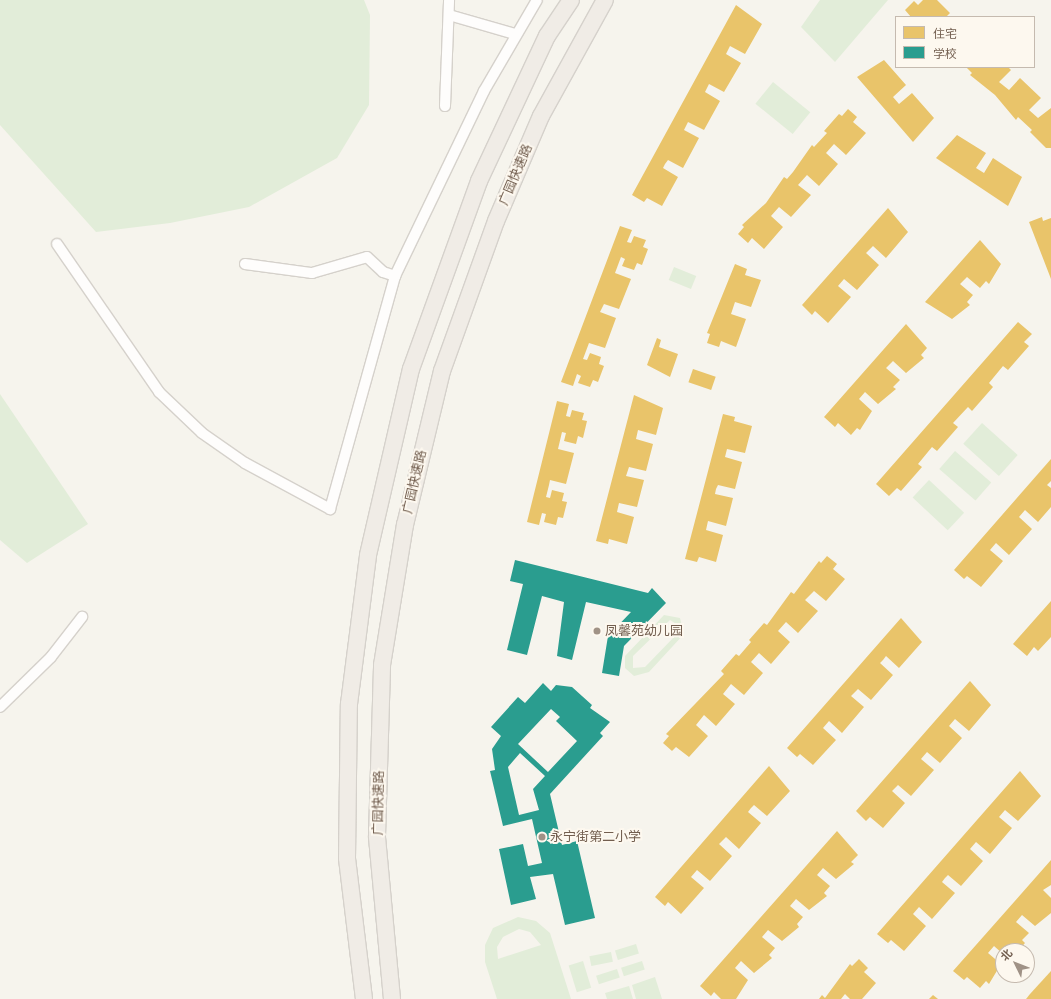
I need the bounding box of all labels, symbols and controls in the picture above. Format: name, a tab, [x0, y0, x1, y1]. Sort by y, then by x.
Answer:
legend	[895, 16, 1035, 68]
text: 住宅	[933, 27, 957, 41]
text: 学校	[933, 47, 957, 61]
street label: 广园快速路	[496, 142, 536, 208]
street label: 广园快速路	[400, 449, 430, 515]
place label: 凤馨苑幼儿园	[605, 623, 683, 639]
marker: 凤馨苑幼儿园	[592, 626, 602, 636]
street label: 广园快速路	[371, 770, 387, 836]
place label: 永宁街第二小学	[550, 829, 641, 845]
marker: 永宁街第二小学	[537, 832, 547, 842]
north arrow	[995, 943, 1035, 983]
text: 北	[998, 947, 1015, 964]

